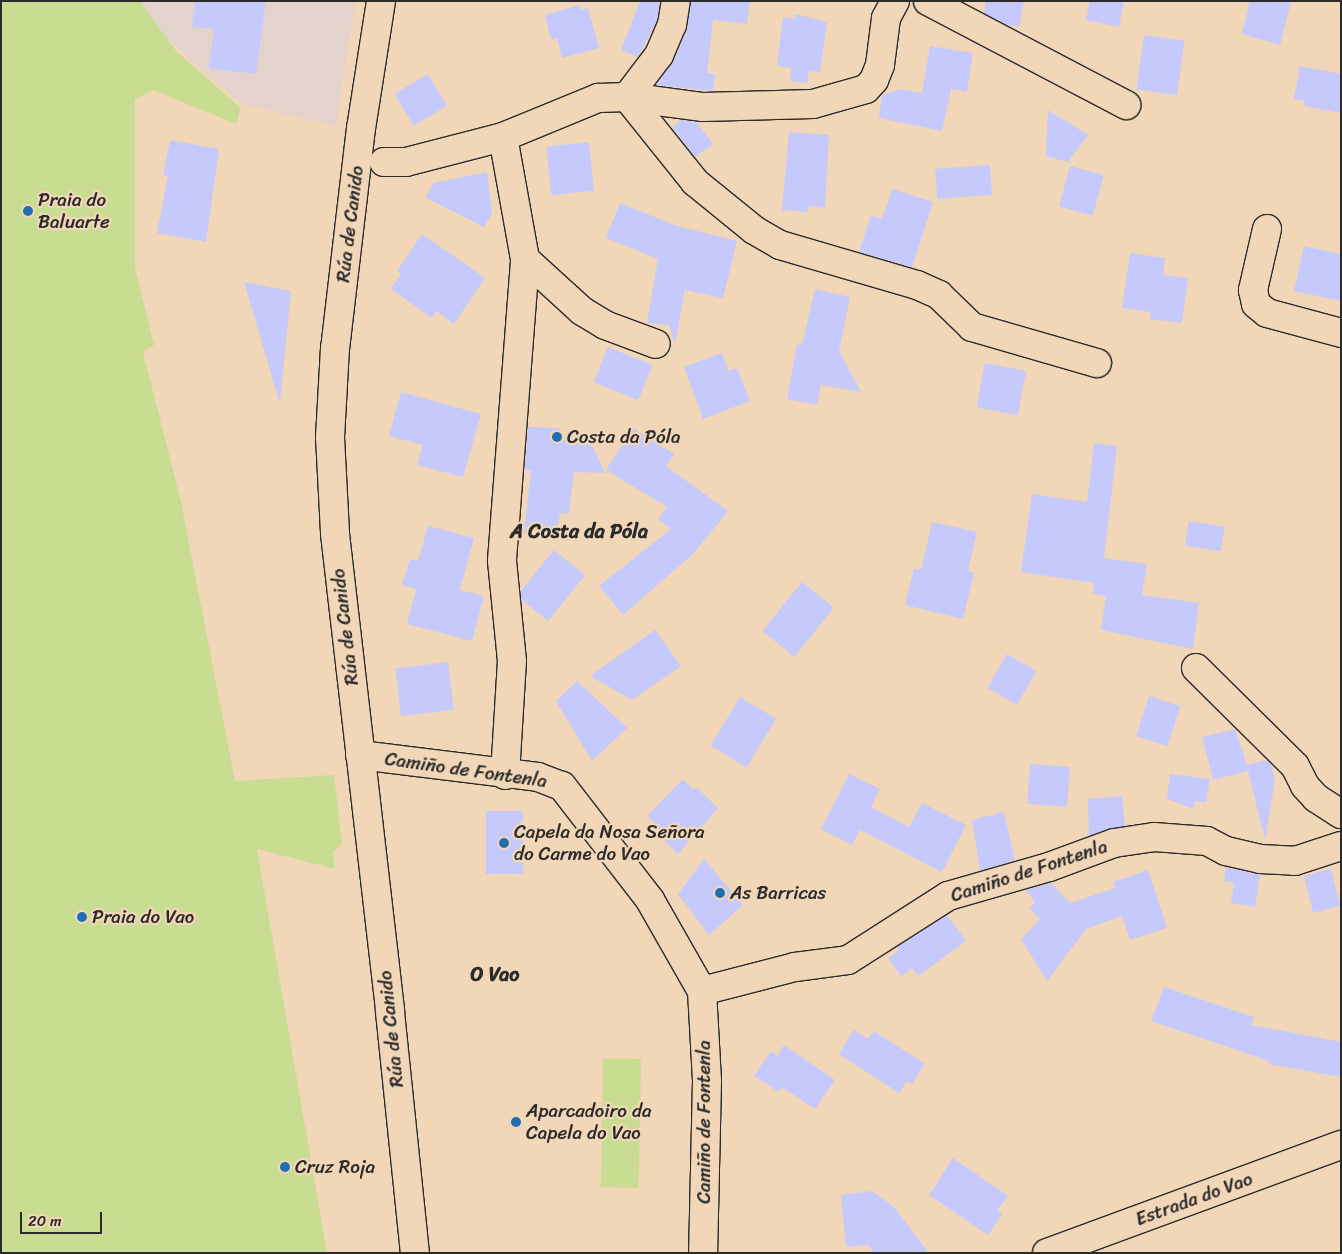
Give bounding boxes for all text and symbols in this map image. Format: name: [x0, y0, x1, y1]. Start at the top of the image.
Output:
street label: Rúa de Canido: [332, 164, 368, 284]
place label: Praia do Baluarte: [38, 189, 110, 233]
marker: Praia do Baluarte: [22, 205, 34, 217]
place label: Costa da Póla: [567, 426, 681, 448]
marker: Costa da Póla: [551, 431, 563, 443]
district label: A Costa da Póla: [510, 519, 648, 543]
street label: Rúa de Canido: [327, 567, 363, 687]
street label: Camiño de Fontenla: [383, 747, 549, 793]
place label: Capela da Nosa Señora do Carme do Vao: [514, 821, 705, 865]
street label: Camiño de Fontenla: [947, 835, 1111, 907]
marker: Capela da Nosa Señora do Carme do Vao: [498, 837, 510, 849]
place label: As Barricas: [730, 882, 826, 904]
marker: As Barricas: [714, 887, 726, 899]
place label: Praia do Vao: [92, 906, 194, 928]
marker: Praia do Vao: [76, 911, 88, 923]
district label: O Vao: [471, 962, 519, 986]
street label: Rúa de Canido: [374, 970, 408, 1088]
street label: Camiño de Fontenla: [693, 1040, 715, 1204]
place label: Aparcadoiro da Capela do Vao: [526, 1100, 651, 1144]
marker: Aparcadoiro da Capela do Vao: [510, 1116, 522, 1128]
place label: Cruz Roja: [295, 1156, 376, 1178]
marker: Cruz Roja: [279, 1161, 291, 1173]
street label: Estrada do Vao: [1132, 1167, 1256, 1231]
scale bar: [22, 1202, 105, 1234]
text: 20 m: [28, 1208, 62, 1234]

